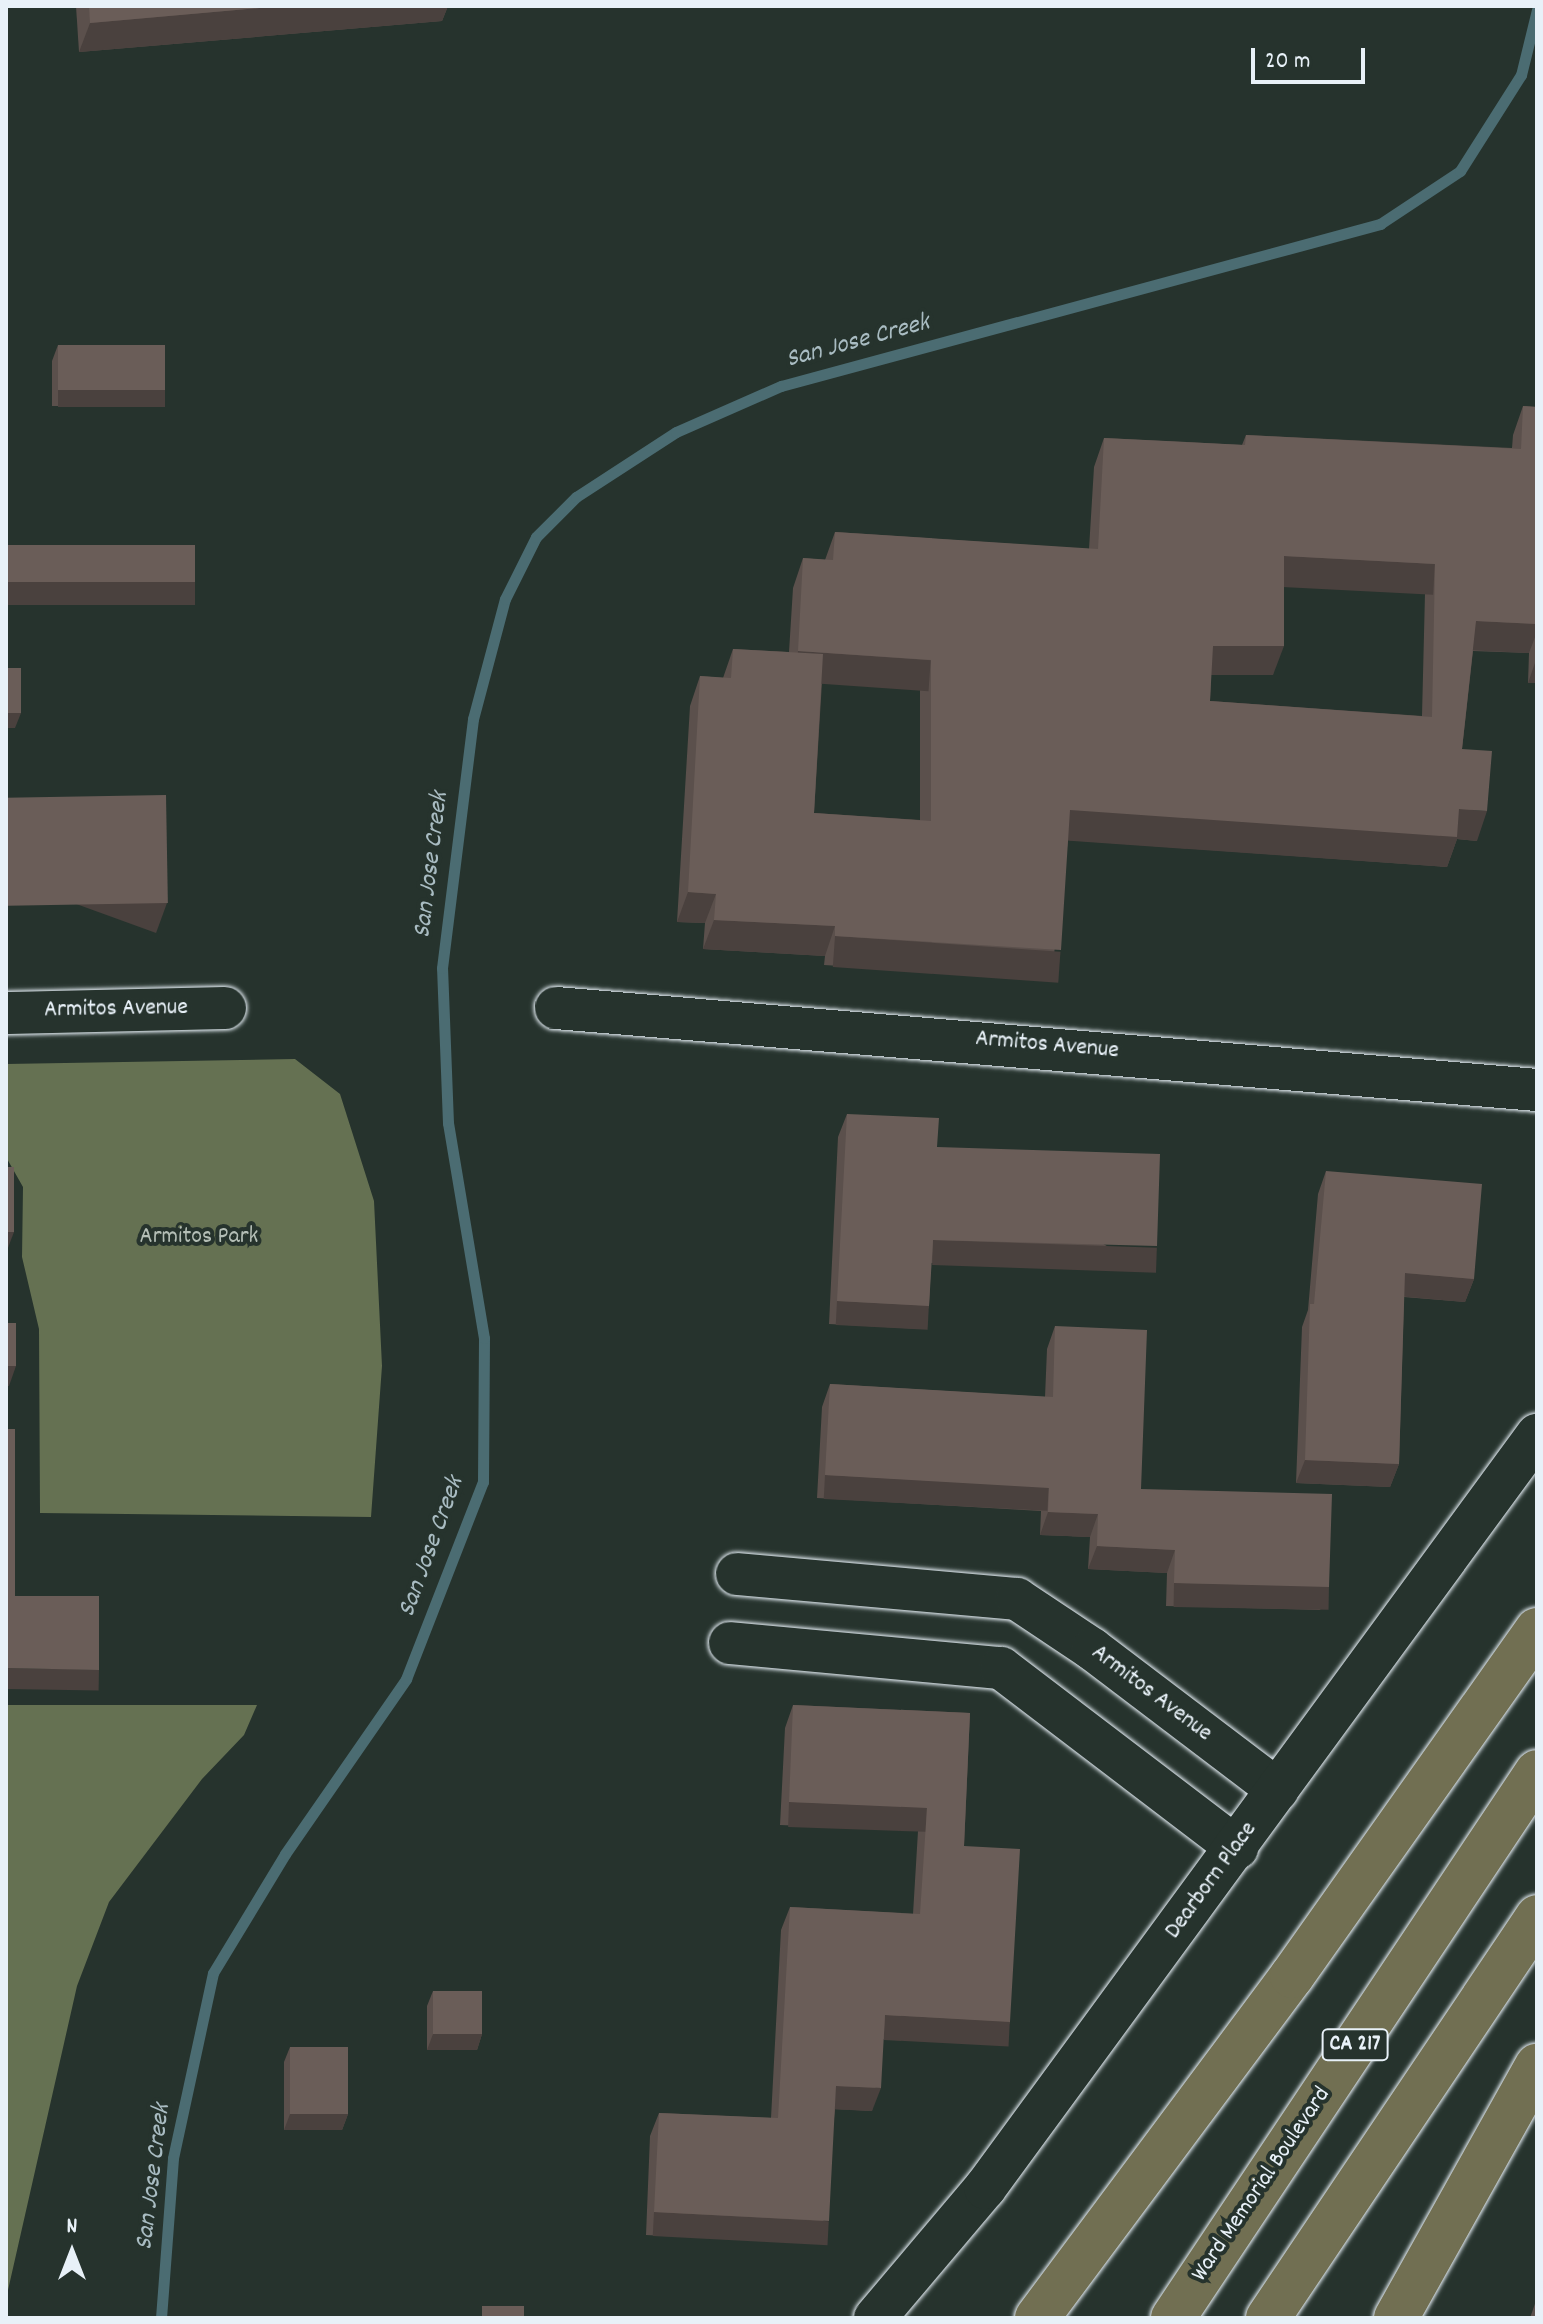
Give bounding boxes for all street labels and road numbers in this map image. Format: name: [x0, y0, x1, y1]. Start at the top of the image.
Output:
street label: Armitos Avenue: [44, 994, 188, 1026]
street label: Armitos Avenue: [974, 1025, 1120, 1067]
street label: Armitos Avenue: [1085, 1639, 1217, 1749]
street label: Dearborn Place: [1160, 1817, 1264, 1945]
road number: CA 217: [1321, 2027, 1389, 2063]
street label: Ward Memorial Boulevard: [1186, 2082, 1338, 2288]

